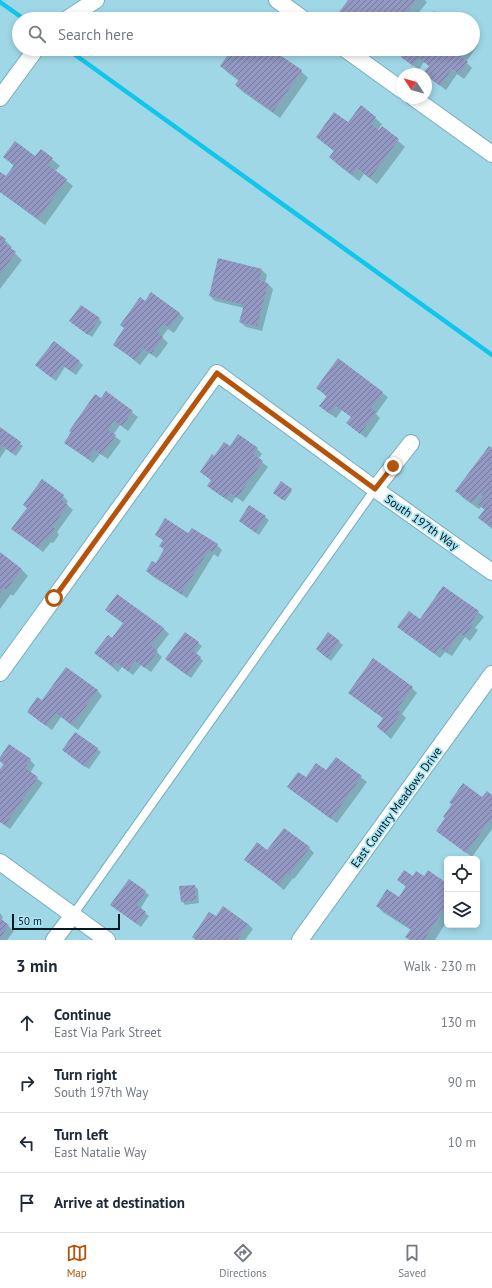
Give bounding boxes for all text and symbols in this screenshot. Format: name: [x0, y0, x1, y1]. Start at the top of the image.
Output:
search box: [12, 12, 480, 56]
icon: search: [26, 23, 48, 45]
text: Search here: [58, 25, 134, 44]
north arrow: [396, 68, 432, 104]
route end: [384, 457, 402, 475]
street label: South 197th Way: [382, 491, 462, 553]
route start: [45, 589, 63, 607]
street label: East Country Meadows Drive: [347, 744, 445, 870]
map controls: [444, 856, 480, 928]
button: locate: [444, 856, 480, 892]
button: layers: [444, 892, 480, 928]
scale bar: [12, 912, 120, 931]
text: 50 m: [18, 914, 42, 928]
text: 3 min: [16, 955, 57, 977]
text: Walk · 230 m: [404, 958, 476, 975]
text: Continue: [54, 1005, 111, 1024]
icon: ahead: [16, 1012, 38, 1034]
text: 130 m: [441, 1014, 476, 1031]
text: East Via Park Street: [54, 1024, 161, 1041]
text: Turn right: [54, 1065, 117, 1084]
icon: right: [16, 1072, 38, 1094]
text: 90 m: [448, 1074, 476, 1091]
text: South 197th Way: [54, 1084, 148, 1101]
text: Turn left: [54, 1125, 108, 1144]
icon: left: [16, 1132, 38, 1154]
text: 10 m: [448, 1134, 476, 1151]
text: East Natalie Way: [54, 1144, 147, 1161]
icon: arrive: [16, 1192, 38, 1214]
text: Arrive at destination: [54, 1193, 185, 1212]
tab: Map: [66, 1242, 88, 1280]
tab: Directions: [219, 1242, 267, 1280]
tab: Saved: [398, 1242, 426, 1280]

